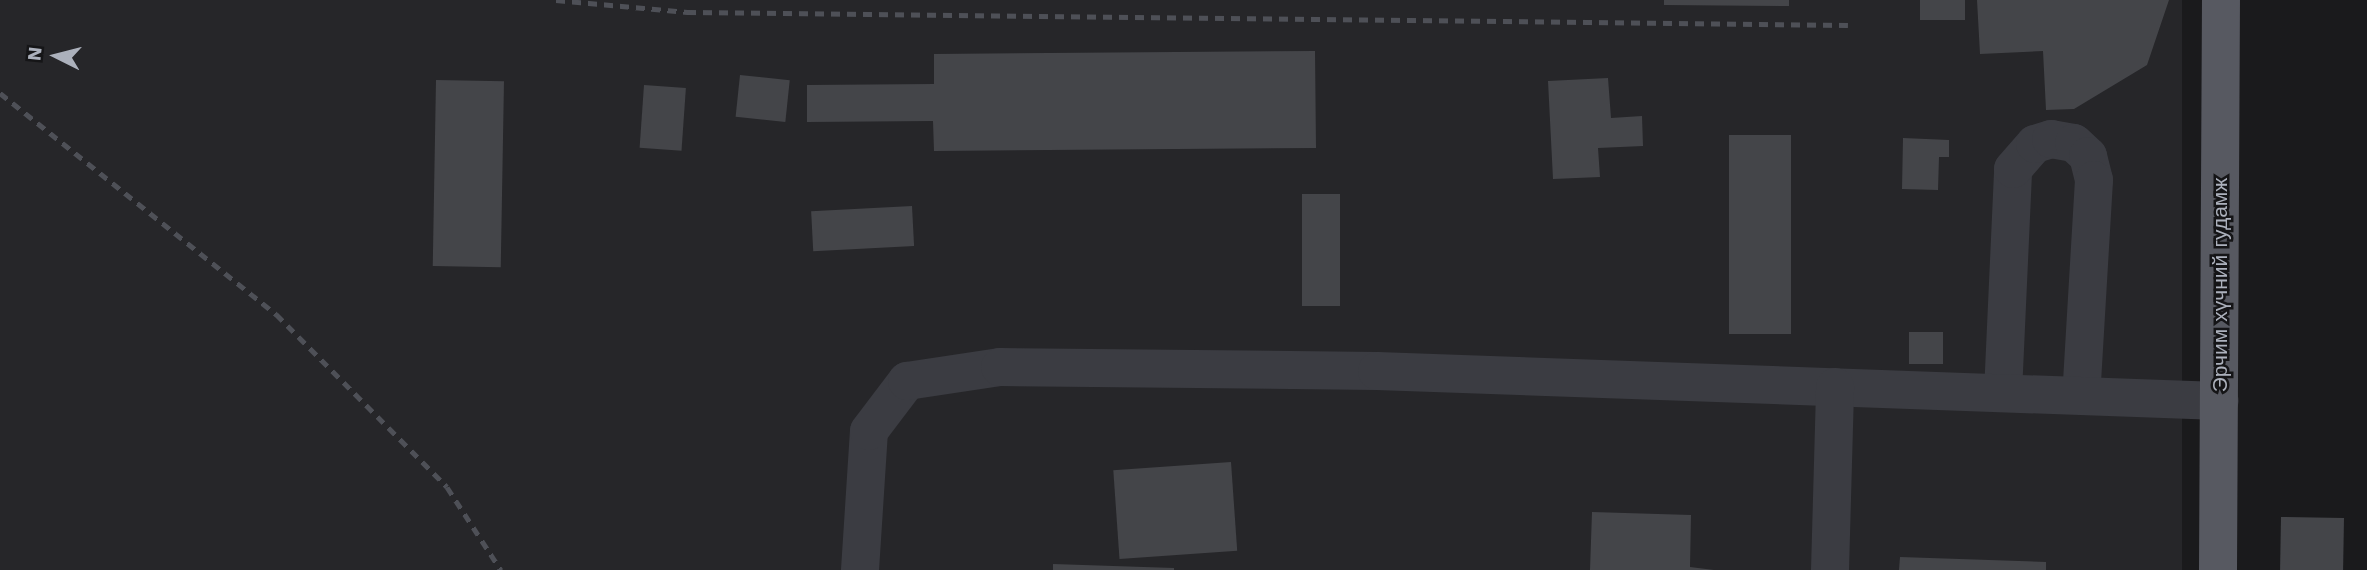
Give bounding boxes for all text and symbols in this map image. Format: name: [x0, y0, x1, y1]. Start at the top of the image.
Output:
north arrow: [21, 21, 91, 91]
text: N: [22, 46, 47, 62]
street label: Эрчим хүчний гудамж: [2207, 178, 2233, 392]

